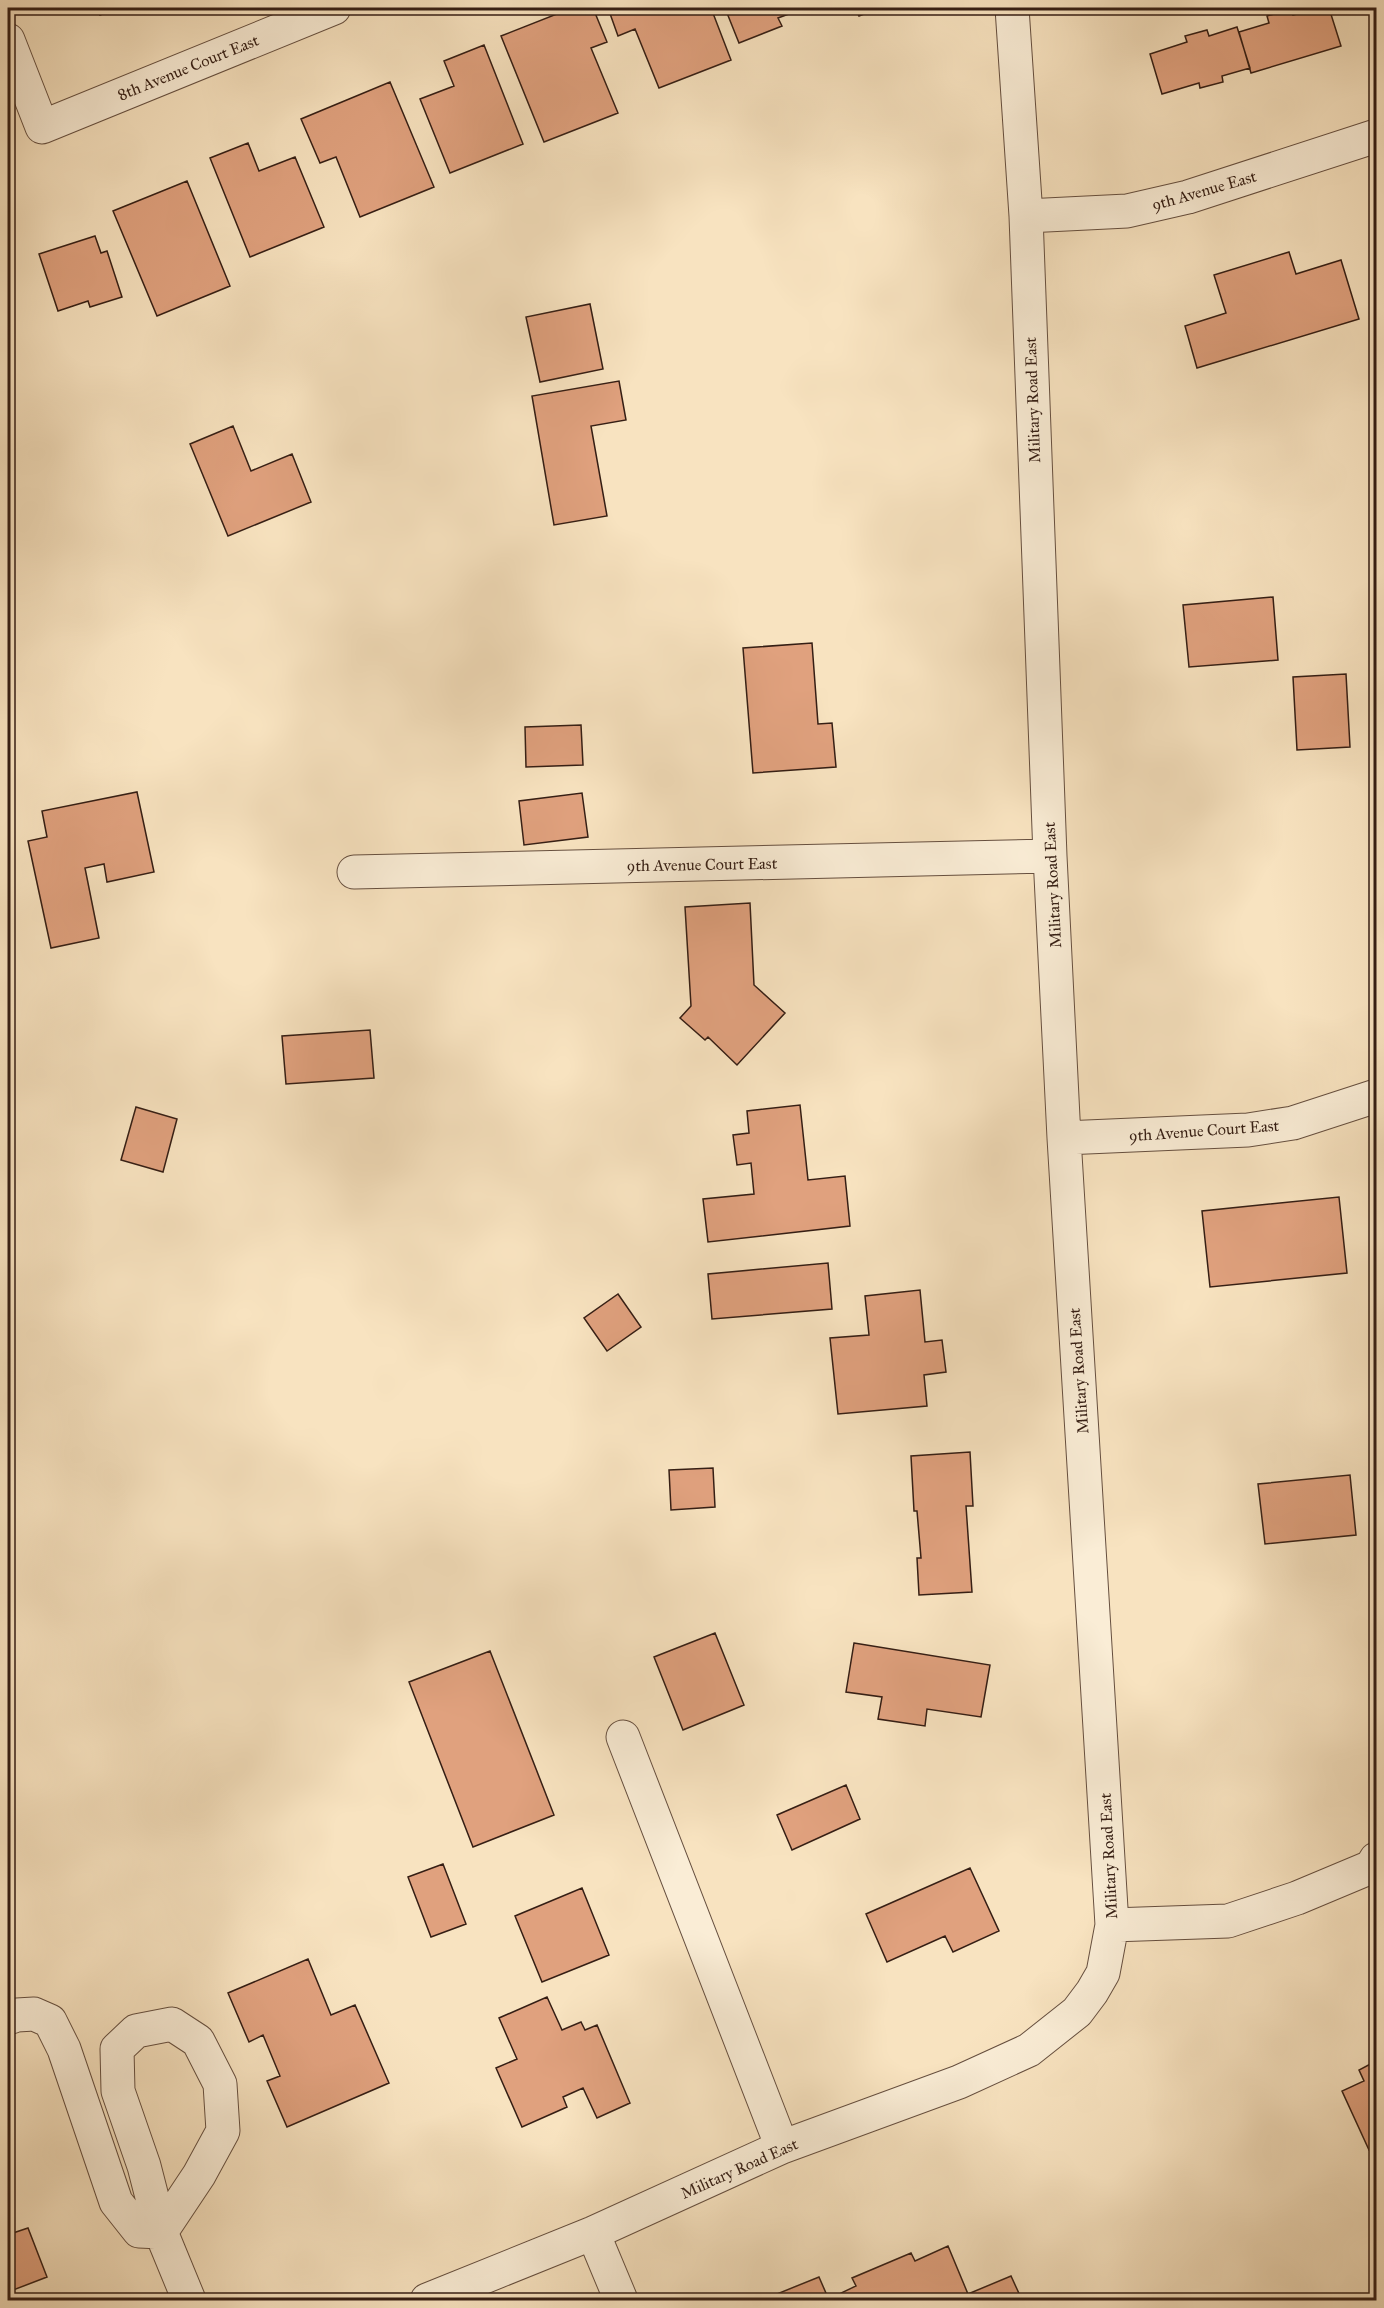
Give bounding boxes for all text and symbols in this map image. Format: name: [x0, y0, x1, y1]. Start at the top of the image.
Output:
street label: 8th Avenue Court East: [115, 30, 262, 104]
street label: 9th Avenue East: [1150, 166, 1259, 214]
street label: Military Road East: [1021, 336, 1044, 463]
street label: Military Road East: [1040, 821, 1065, 948]
street label: 9th Avenue Court East: [627, 854, 778, 875]
street label: 9th Avenue Court East: [1128, 1116, 1280, 1145]
street label: Military Road East: [1065, 1307, 1092, 1435]
street label: Military Road East: [1096, 1792, 1121, 1919]
street label: Military Road East: [678, 2134, 801, 2203]

